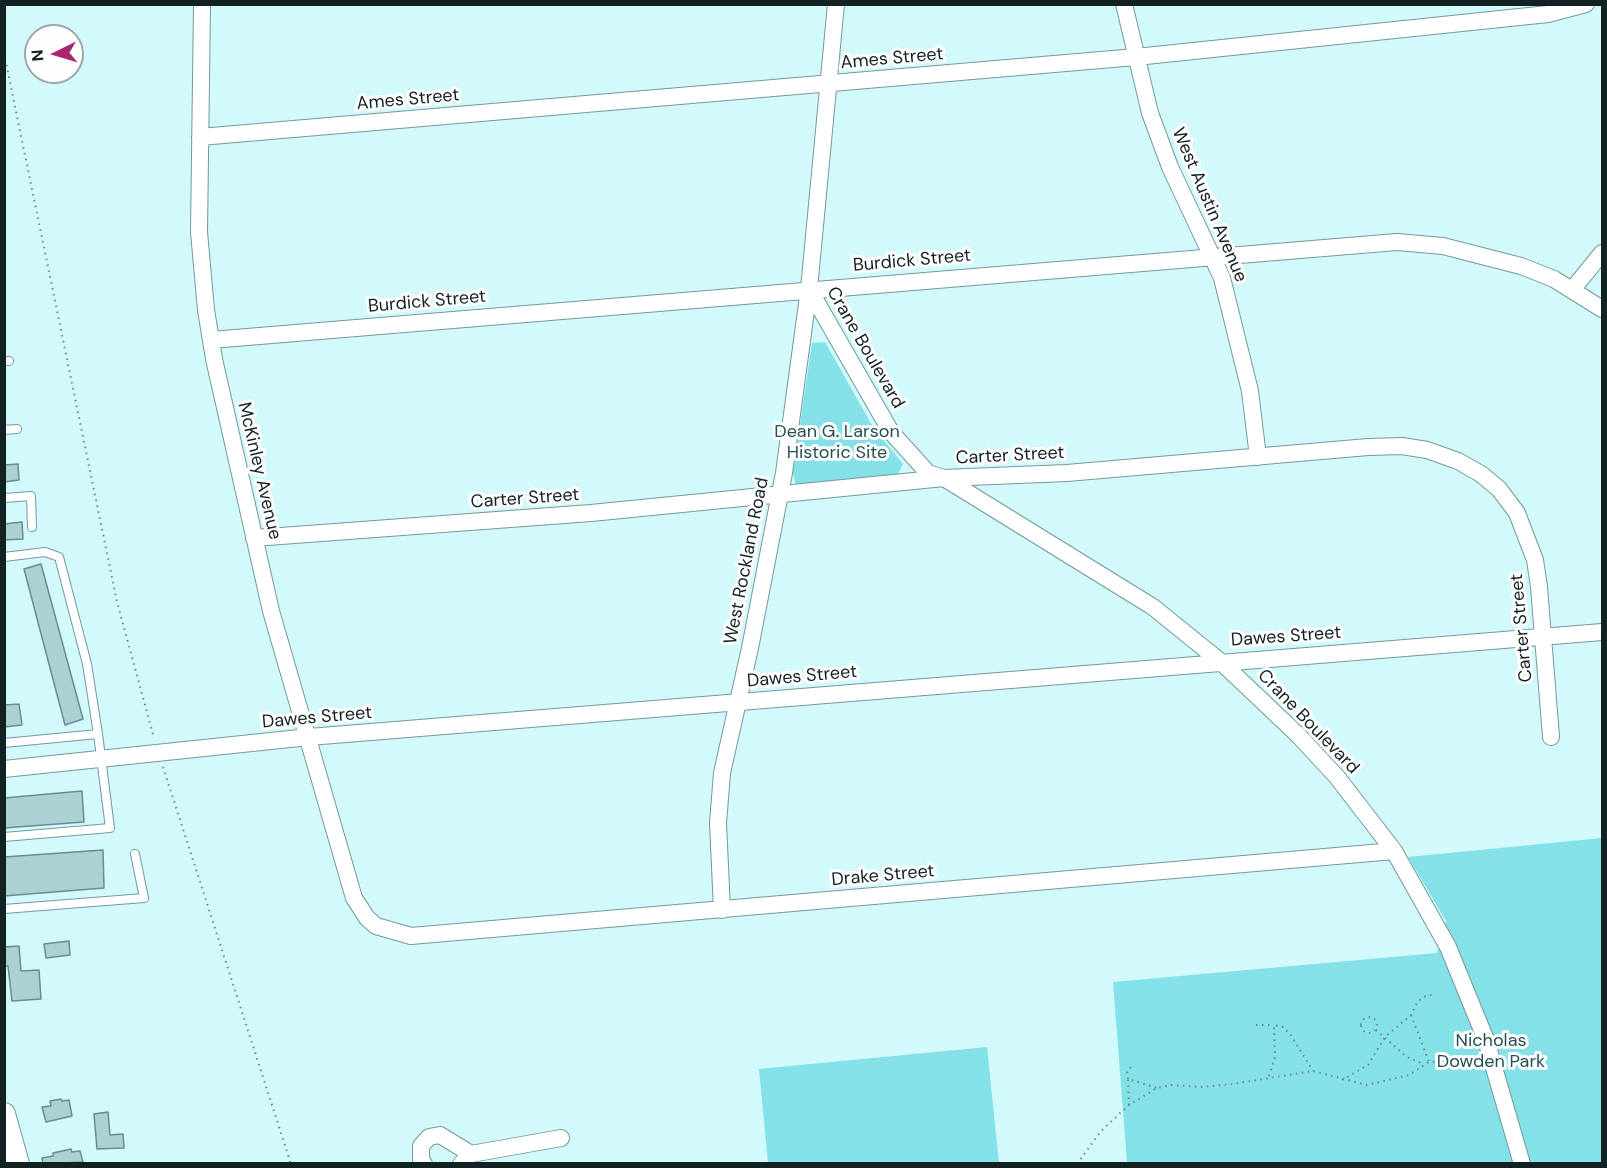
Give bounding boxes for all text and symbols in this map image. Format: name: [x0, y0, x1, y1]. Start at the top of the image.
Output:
north arrow: [24, 24, 84, 84]
street label: Ames Street: [840, 44, 944, 74]
text: N: [27, 49, 49, 62]
street label: Ames Street: [356, 85, 460, 115]
street label: West Austin Avenue: [1167, 125, 1251, 285]
street label: Burdick Street: [852, 245, 972, 277]
street label: Crane Boulevard: [821, 283, 909, 413]
street label: Burdick Street: [367, 286, 487, 318]
street label: McKinley Avenue: [233, 400, 285, 542]
park label: Dean G. Larson Historic Site: [774, 421, 900, 464]
street label: Carter Street: [955, 442, 1065, 470]
street label: West Rockland Road: [720, 476, 774, 646]
street label: Carter Street: [470, 484, 580, 514]
street label: Carter Street: [1506, 573, 1538, 683]
street label: Dawes Street: [1230, 622, 1342, 652]
street label: Dawes Street: [746, 661, 858, 693]
street label: Crane Boulevard: [1253, 665, 1363, 779]
street label: Dawes Street: [261, 702, 373, 734]
street label: Drake Street: [831, 861, 935, 891]
park label: Nicholas Dowden Park: [1437, 1030, 1545, 1072]

